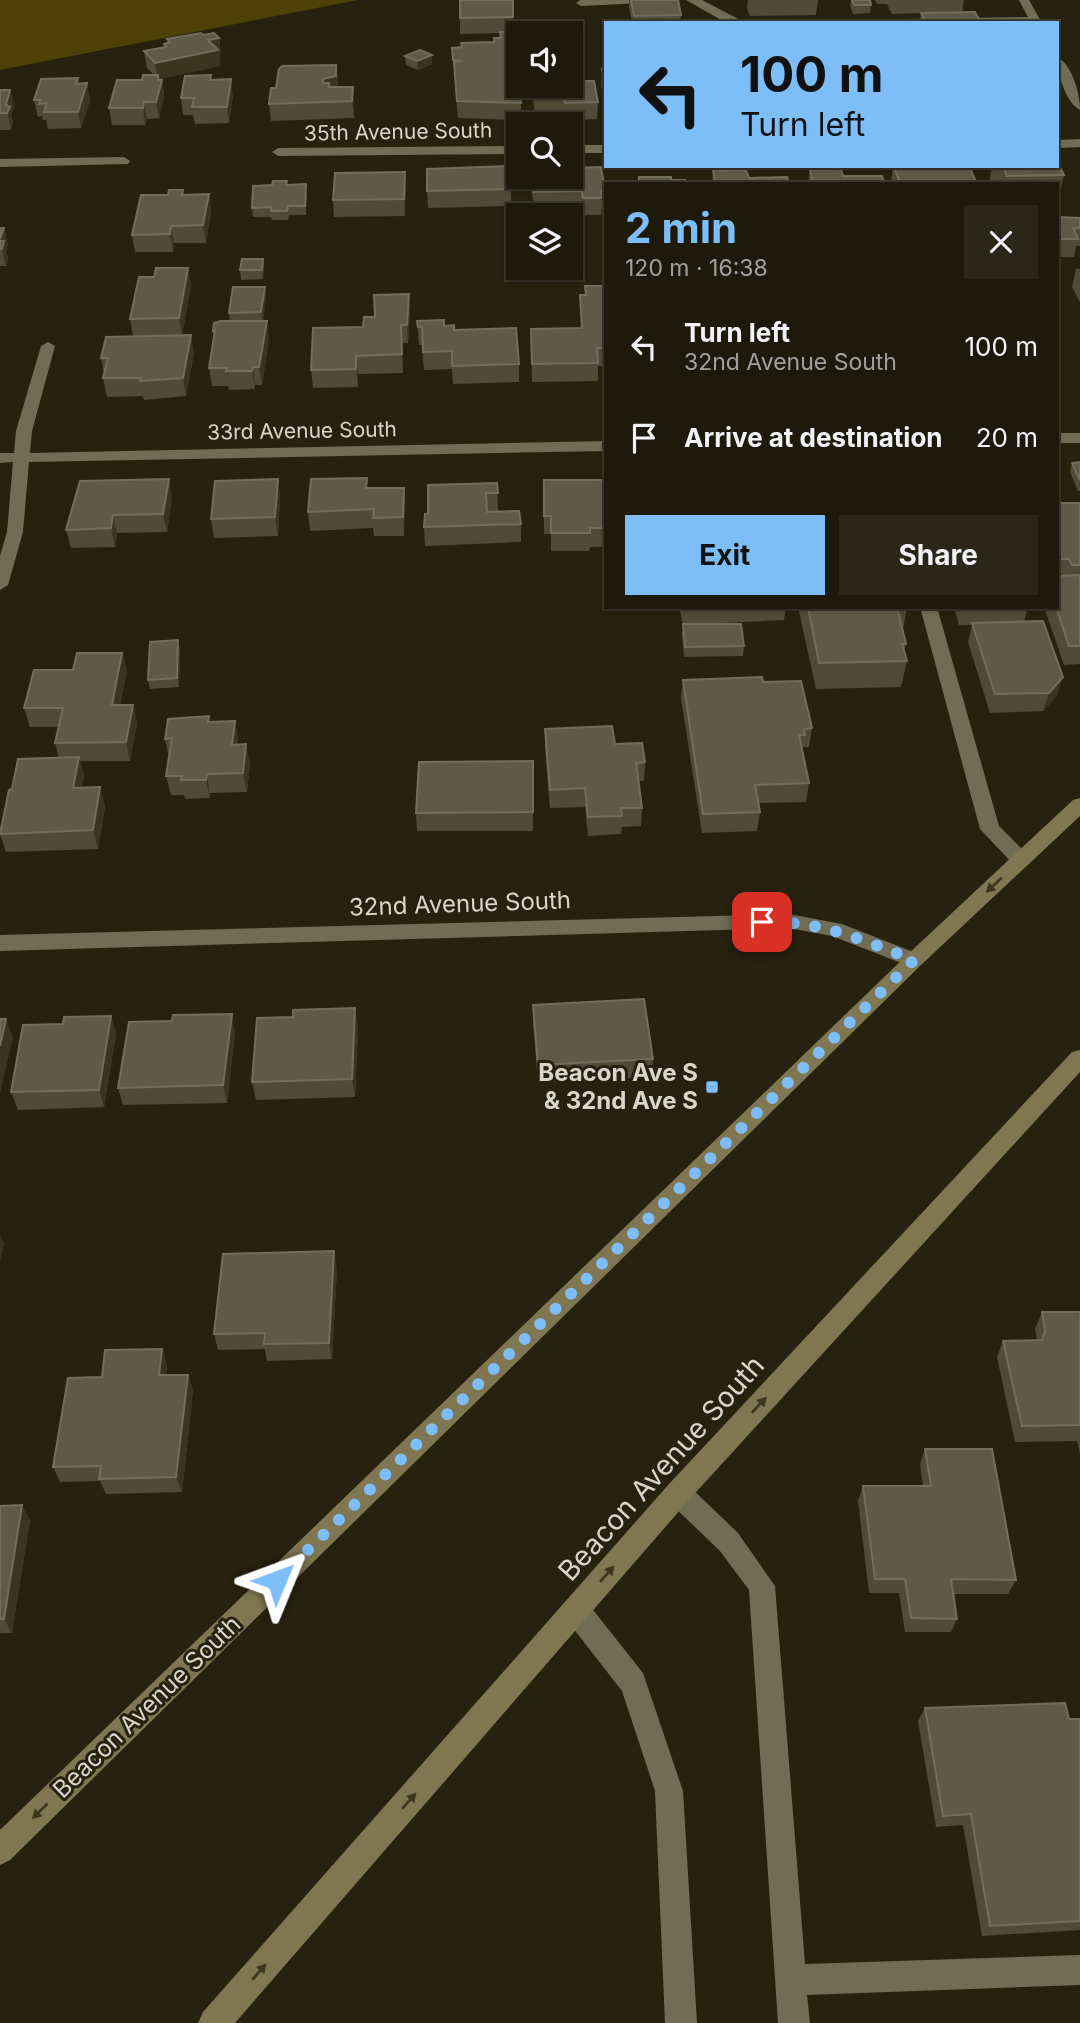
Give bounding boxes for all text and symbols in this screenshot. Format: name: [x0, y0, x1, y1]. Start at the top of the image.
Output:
map controls: [506, 21, 583, 280]
button: sound: [506, 21, 583, 98]
text: 100 m: [740, 45, 884, 104]
icon: left: [625, 49, 716, 140]
text: Turn left: [740, 105, 865, 144]
button: search: [506, 112, 583, 189]
street label: 35th Avenue South: [304, 117, 492, 146]
text: 2 min: [625, 202, 737, 253]
button: layers: [506, 203, 583, 280]
button: close: [964, 205, 1038, 279]
text: 120 m · 16:38: [625, 254, 768, 282]
text: Turn left: [684, 317, 790, 348]
icon: left: [625, 328, 663, 366]
text: 100 m: [965, 331, 1038, 362]
text: 32nd Avenue South: [684, 348, 897, 376]
street label: 33rd Avenue South: [207, 416, 397, 445]
icon: arrive: [625, 419, 663, 457]
text: Arrive at destination: [684, 422, 943, 453]
text: 20 m: [976, 422, 1038, 453]
button: Exit: [625, 515, 825, 595]
button: Share: [839, 515, 1038, 595]
one-way arrow: [985, 877, 1003, 893]
street label: 32nd Avenue South: [348, 885, 572, 922]
pin: [732, 892, 792, 952]
icon: arrive: [743, 903, 781, 941]
place label: Beacon Ave S & 32nd Ave S: [538, 1058, 698, 1115]
marker: Beacon Ave S & 32nd Ave S: [704, 1079, 720, 1095]
street label: Beacon Avenue South: [551, 1348, 771, 1588]
one-way arrow: [751, 1397, 767, 1414]
position arrow: [240, 1543, 314, 1617]
one-way arrow: [599, 1565, 615, 1583]
street label: Beacon Avenue South: [47, 1610, 246, 1804]
one-way arrow: [401, 1792, 416, 1809]
one-way arrow: [32, 1803, 49, 1819]
one-way arrow: [251, 1963, 266, 1980]

